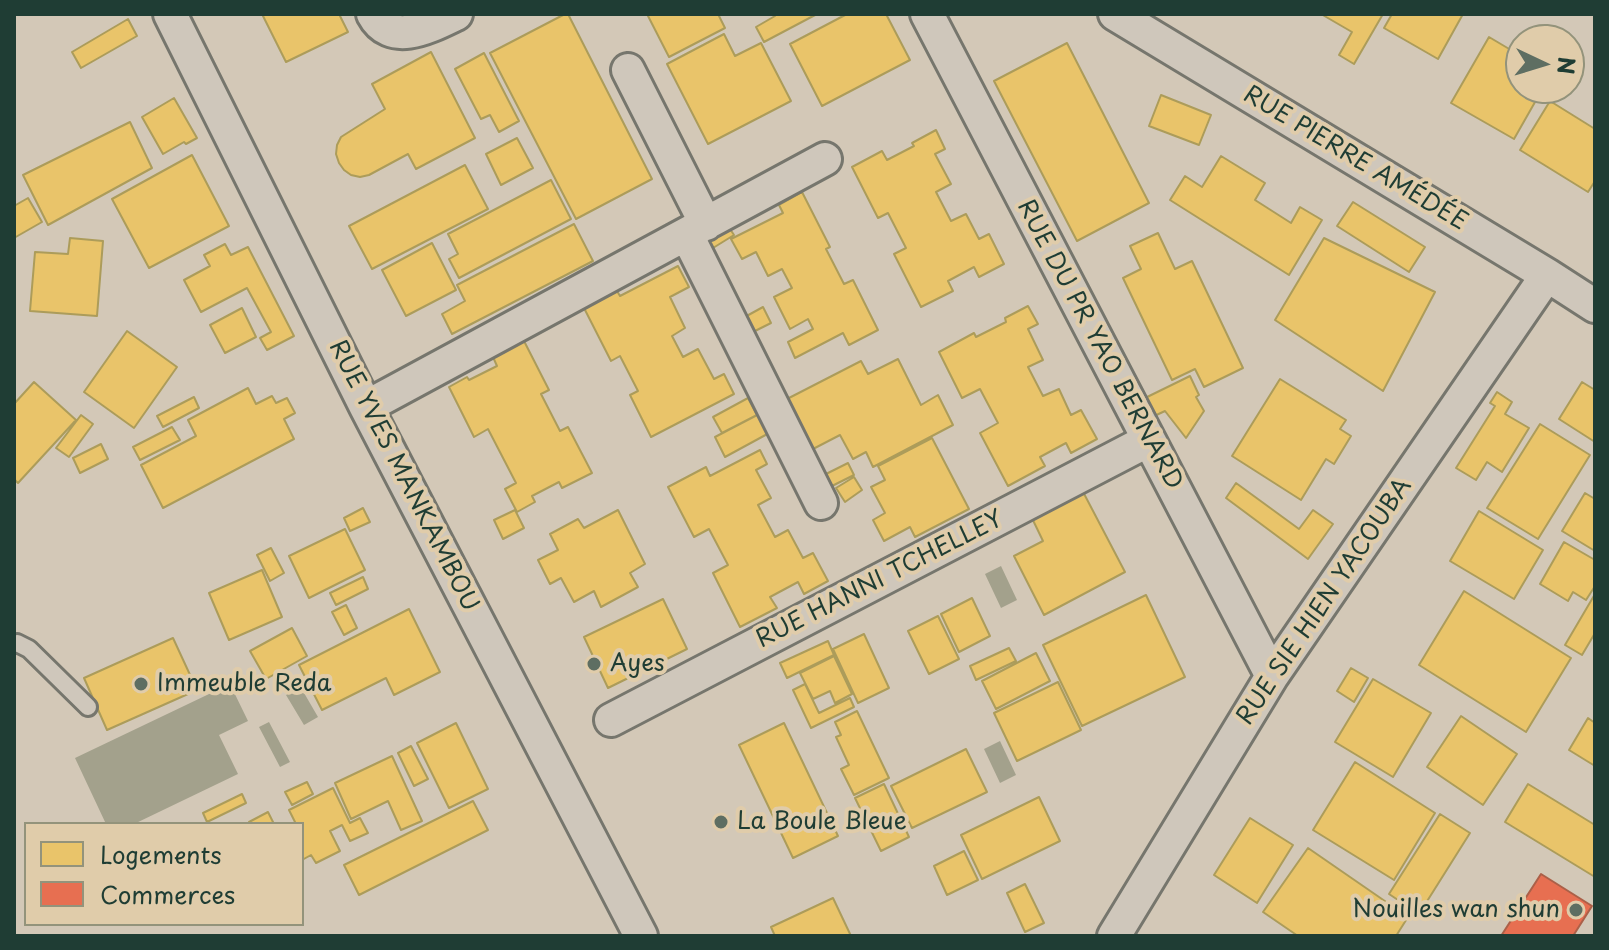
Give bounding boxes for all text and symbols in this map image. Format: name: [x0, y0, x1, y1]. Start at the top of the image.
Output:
north arrow: [1505, 24, 1585, 104]
text: N: [1550, 56, 1585, 75]
street label: RUE PIERRE AMÉDÉE: [1238, 81, 1472, 237]
street label: RUE DU PR YAO BERNARD: [1010, 195, 1188, 495]
street label: RUE YVES MANKAMBOU: [322, 336, 484, 616]
street label: RUE SIE HIEN YACOUBA: [1232, 473, 1418, 731]
street label: RUE HANNI TCHELLEY: [752, 505, 1008, 655]
place label: Ayes: [610, 650, 665, 678]
marker: Ayes: [585, 655, 603, 673]
place label: Immeuble Reda: [157, 670, 331, 698]
marker: Immeuble Reda: [132, 675, 150, 693]
place label: La Boule Bleue: [737, 808, 907, 836]
marker: La Boule Bleue: [712, 813, 730, 831]
legend: [24, 822, 304, 926]
text: Logements: [100, 836, 222, 872]
text: Commerces: [100, 876, 235, 912]
place label: Nouilles wan shun: [1352, 896, 1560, 924]
marker: Nouilles wan shun: [1567, 901, 1585, 919]

